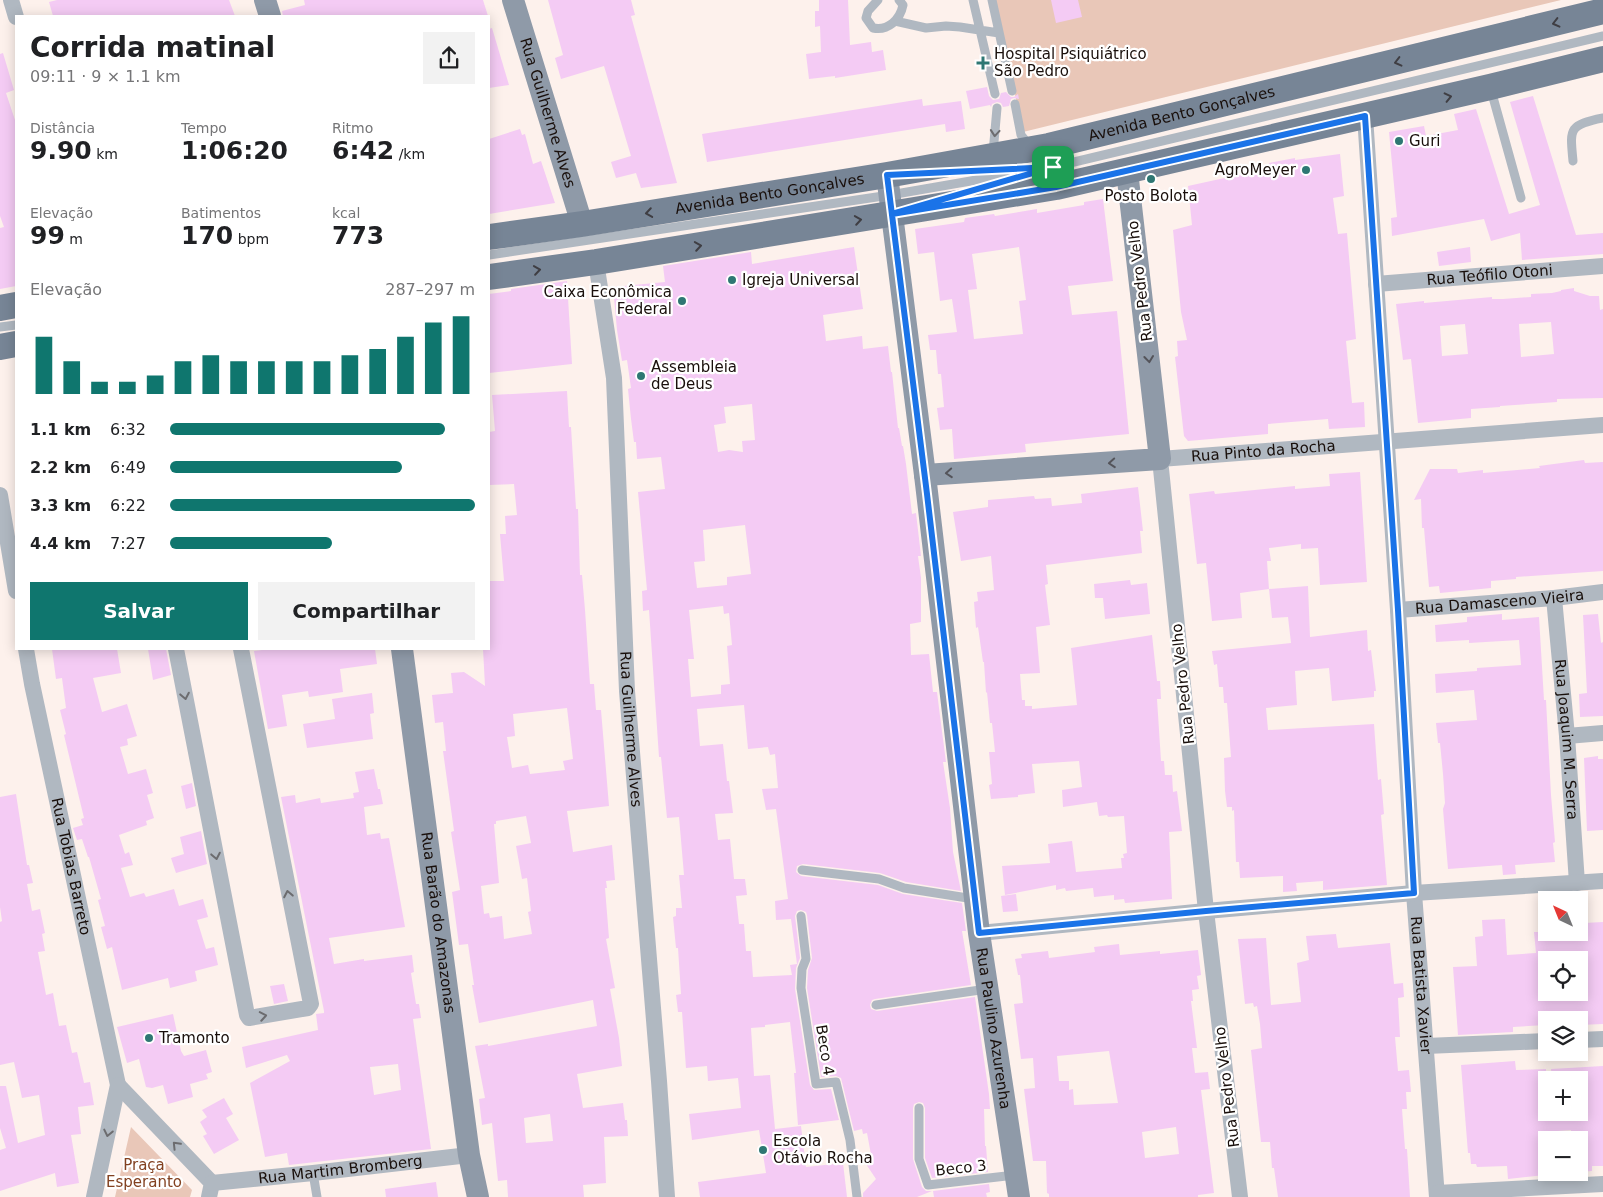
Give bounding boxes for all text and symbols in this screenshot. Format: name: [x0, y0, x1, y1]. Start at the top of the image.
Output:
one-way arrow: [1551, 17, 1560, 28]
text: Corrida matinal: [30, 31, 275, 64]
button: share: [423, 32, 475, 84]
street label: Rua Guilherme Alves: [516, 35, 579, 190]
place label: Hospital Psiquiátrico São Pedro: [994, 45, 1147, 80]
marker: Hospital Psiquiátrico São Pedro: [976, 56, 990, 70]
one-way arrow: [1393, 56, 1402, 67]
text: 09:11 · 9 × 1.1 km: [30, 67, 181, 86]
street label: Avenida Bento Gonçalves: [1087, 82, 1277, 145]
one-way arrow: [1443, 92, 1452, 103]
text: Distância: [30, 120, 95, 136]
text: Tempo: [181, 120, 227, 136]
text: Ritmo: [332, 120, 373, 136]
one-way arrow: [989, 129, 1000, 137]
place label: Guri: [1409, 132, 1440, 150]
marker: Guri: [1393, 135, 1405, 147]
text: 9.90: [30, 136, 92, 165]
text: 1:06:20: [181, 136, 288, 165]
text: 6:42: [332, 136, 394, 165]
text: km: [92, 146, 118, 162]
text: /km: [394, 146, 425, 162]
pin: [1032, 146, 1074, 188]
icon: arrive: [1039, 153, 1067, 181]
place label: AgroMeyer: [1215, 161, 1297, 179]
marker: AgroMeyer: [1300, 164, 1312, 176]
street label: Avenida Bento Gonçalves: [674, 170, 866, 218]
marker: Posto Bolota: [1145, 173, 1157, 185]
place label: Posto Bolota: [1104, 187, 1198, 205]
text: Elevação: [30, 205, 93, 221]
text: Batimentos: [181, 205, 261, 221]
text: kcal: [332, 205, 360, 221]
one-way arrow: [645, 208, 653, 218]
one-way arrow: [854, 215, 862, 225]
street label: Rua Pedro Velho: [1124, 220, 1156, 342]
text: 99: [30, 221, 65, 250]
text: 170: [181, 221, 233, 250]
text: 773: [332, 221, 384, 250]
text: m: [65, 231, 83, 247]
text: bpm: [233, 231, 269, 247]
one-way arrow: [693, 241, 702, 251]
street label: Rua Teófilo Otoni: [1426, 261, 1553, 289]
one-way arrow: [533, 266, 541, 276]
place label: Igreja Universal: [742, 271, 859, 289]
marker: Igreja Universal: [726, 274, 738, 286]
text: Elevação: [30, 280, 102, 299]
text: 287–297 m: [385, 280, 475, 299]
place label: Caixa Econômica Federal: [544, 283, 672, 318]
marker: Caixa Econômica Federal: [676, 295, 688, 307]
one-way arrow: [1143, 355, 1154, 363]
place label: Assembleia de Deus: [651, 358, 737, 393]
marker: Assembleia de Deus: [635, 370, 647, 382]
text: 1.1 km: [30, 420, 91, 439]
text: 6:32: [110, 420, 146, 439]
street label: Rua Pinto da Rocha: [1190, 437, 1336, 466]
one-way arrow: [1107, 457, 1115, 468]
text: 2.2 km: [30, 458, 91, 477]
text: 6:49: [110, 458, 146, 477]
one-way arrow: [945, 468, 953, 479]
text: 3.3 km: [30, 496, 91, 515]
text: 6:22: [110, 496, 146, 515]
text: 4.4 km: [30, 534, 91, 553]
text: 7:27: [110, 534, 146, 553]
button: Salvar: [30, 582, 248, 640]
button: Compartilhar: [258, 582, 475, 640]
street label: Rua Damasceno Vieira: [1414, 585, 1585, 618]
street label: Rua Pedro Velho: [1168, 623, 1198, 745]
street label: Rua Guilherme Alves: [616, 651, 646, 808]
street label: Rua Joaquim M. Serra: [1551, 658, 1582, 820]
one-way arrow: [180, 692, 190, 701]
street label: Rua Tobias Barreto: [48, 796, 95, 937]
street label: Rua Barão do Amazonas: [417, 831, 459, 1015]
one-way arrow: [210, 852, 220, 861]
one-way arrow: [284, 889, 294, 898]
north arrow: [1538, 891, 1588, 941]
map controls: [1538, 891, 1588, 1181]
street label: Rua Batista Xavier: [1407, 915, 1435, 1056]
street label: Rua Paulino Azurenha: [972, 946, 1015, 1110]
button: locate: [1538, 951, 1588, 1001]
one-way arrow: [259, 1011, 268, 1021]
button: layers: [1538, 1011, 1588, 1061]
street label: Beco 4: [812, 1023, 838, 1077]
street label: Rua Pedro Velho: [1211, 1026, 1243, 1148]
place label: Tramonto: [158, 1029, 230, 1047]
marker: Tramonto: [143, 1032, 155, 1044]
button: +: [1538, 1071, 1588, 1121]
one-way arrow: [103, 1128, 114, 1137]
button: −: [1538, 1131, 1588, 1181]
place label: Escola Otávio Rocha: [773, 1132, 873, 1167]
one-way arrow: [173, 1142, 182, 1151]
marker: Escola Otávio Rocha: [757, 1144, 769, 1156]
street label: Rua Martim Bromberg: [257, 1151, 423, 1187]
park label: Praça Esperanto: [106, 1156, 182, 1191]
street label: Beco 3: [935, 1156, 987, 1180]

